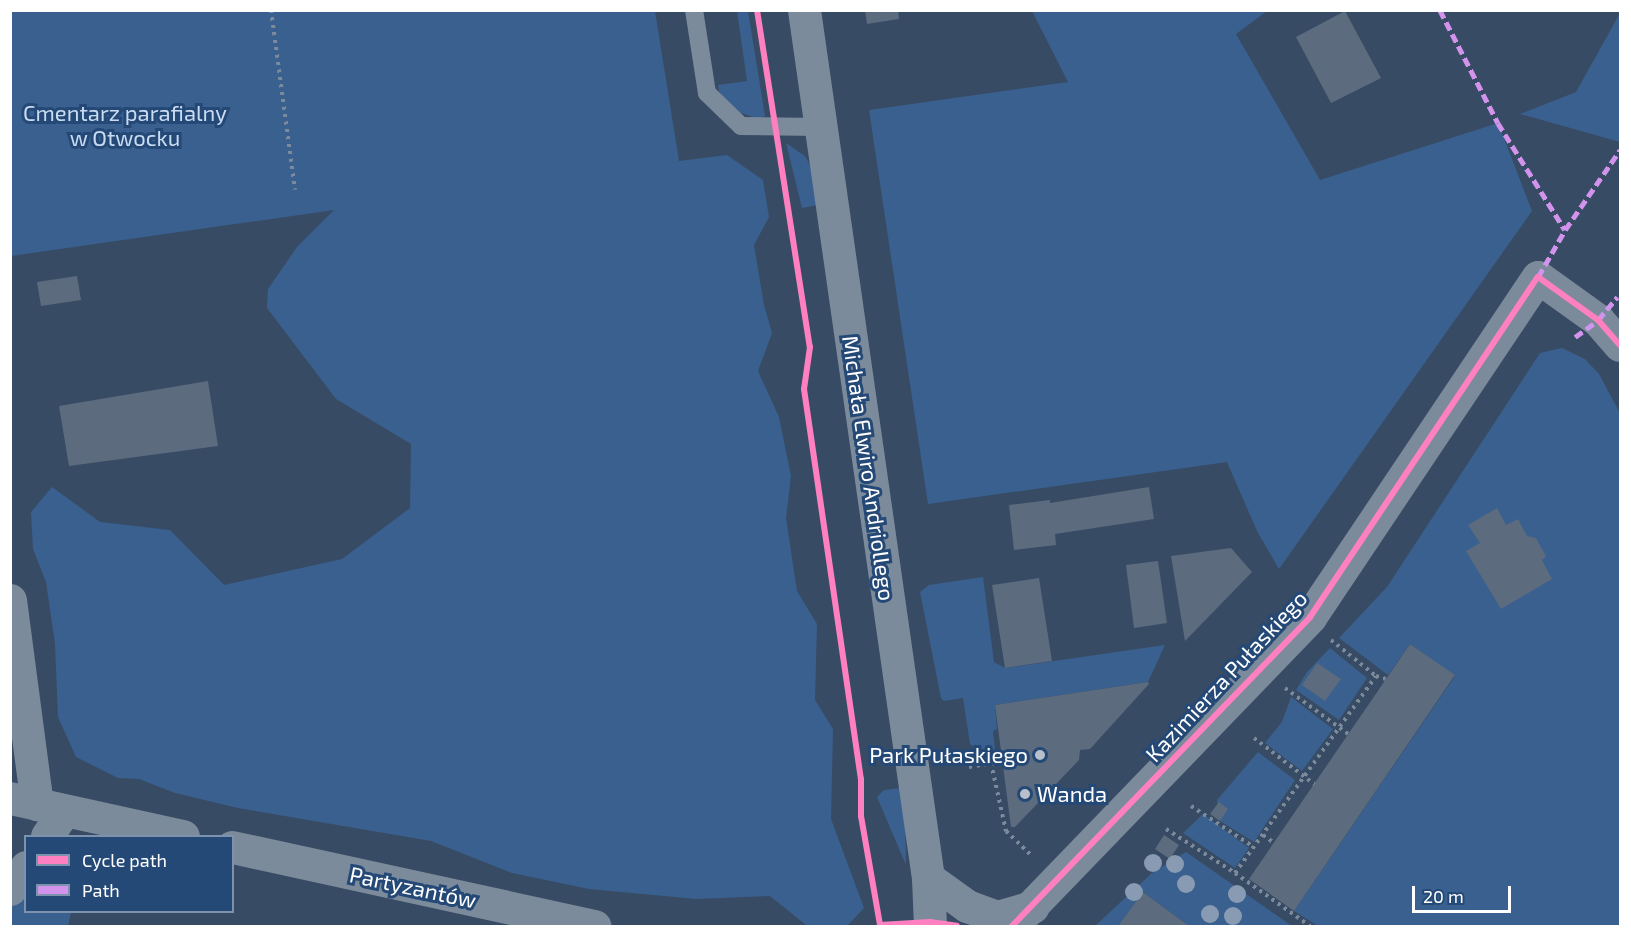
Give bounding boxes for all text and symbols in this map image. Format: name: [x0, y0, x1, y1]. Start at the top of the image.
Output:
park label: Cmentarz parafialny w Otwocku: [23, 99, 227, 150]
street label: Michała Elwiro Andriollego: [837, 333, 901, 603]
street label: Kazimierza Pułaskiego: [1140, 585, 1312, 767]
place label: Park Pułaskiego: [869, 742, 1028, 768]
marker: Park Pułaskiego: [1033, 748, 1047, 762]
place label: Wanda: [1037, 781, 1107, 807]
marker: Wanda: [1018, 787, 1032, 801]
legend: [24, 835, 234, 913]
text: Cycle path: [82, 849, 167, 871]
street label: Partyzantów: [347, 861, 479, 913]
scale bar: [1415, 874, 1514, 912]
text: Path: [82, 879, 120, 901]
text: 20 m: [1423, 885, 1464, 907]

